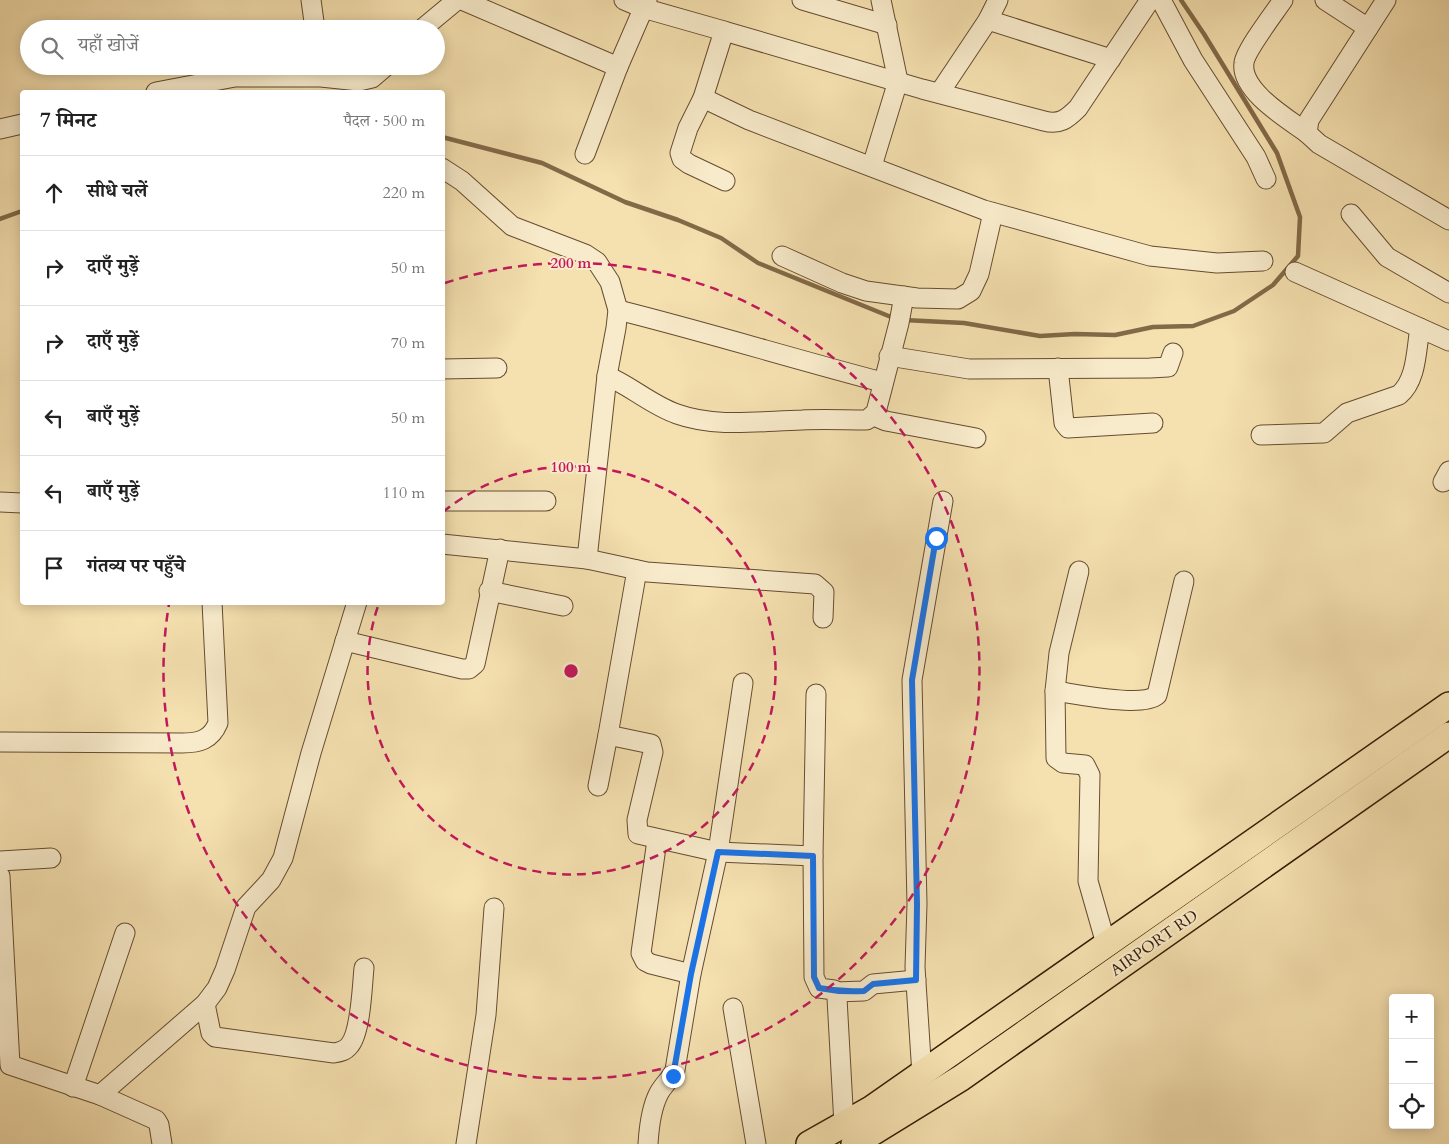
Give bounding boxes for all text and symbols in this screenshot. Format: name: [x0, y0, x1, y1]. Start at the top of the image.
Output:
search box: [20, 20, 445, 75]
text: यहाँ खोजें: [78, 32, 139, 58]
icon: search: [38, 34, 66, 62]
text: 7 मिनट: [40, 106, 96, 135]
text: पैदल · 500 m: [344, 110, 425, 132]
text: सीधे चलें: [87, 178, 147, 204]
icon: ahead: [40, 179, 68, 207]
text: 220 m: [383, 182, 425, 204]
text: दाएँ मुड़ें: [87, 253, 139, 279]
text: 200 m: [551, 253, 592, 273]
icon: right: [40, 254, 68, 282]
text: 50 m: [391, 257, 425, 279]
text: दाएँ मुड़ें: [87, 328, 139, 354]
icon: right: [40, 329, 68, 357]
text: 70 m: [391, 332, 425, 354]
text: बाएँ मुड़ें: [87, 403, 139, 429]
icon: left: [40, 404, 68, 432]
text: 50 m: [391, 407, 425, 429]
text: 100 m: [551, 457, 592, 477]
text: बाएँ मुड़ें: [87, 478, 139, 504]
icon: left: [40, 479, 68, 507]
text: 110 m: [383, 482, 425, 504]
route start: [925, 527, 948, 550]
text: गंतव्य पर पहुँचे: [87, 553, 185, 579]
icon: arrive: [40, 554, 68, 582]
centre of rings: [562, 662, 580, 680]
street label: AIRPORT RD: [1106, 905, 1202, 981]
map controls: [1389, 994, 1434, 1129]
button: +: [1389, 994, 1434, 1039]
button: −: [1389, 1039, 1434, 1084]
route end: [662, 1065, 685, 1088]
button: locate: [1389, 1084, 1434, 1129]

